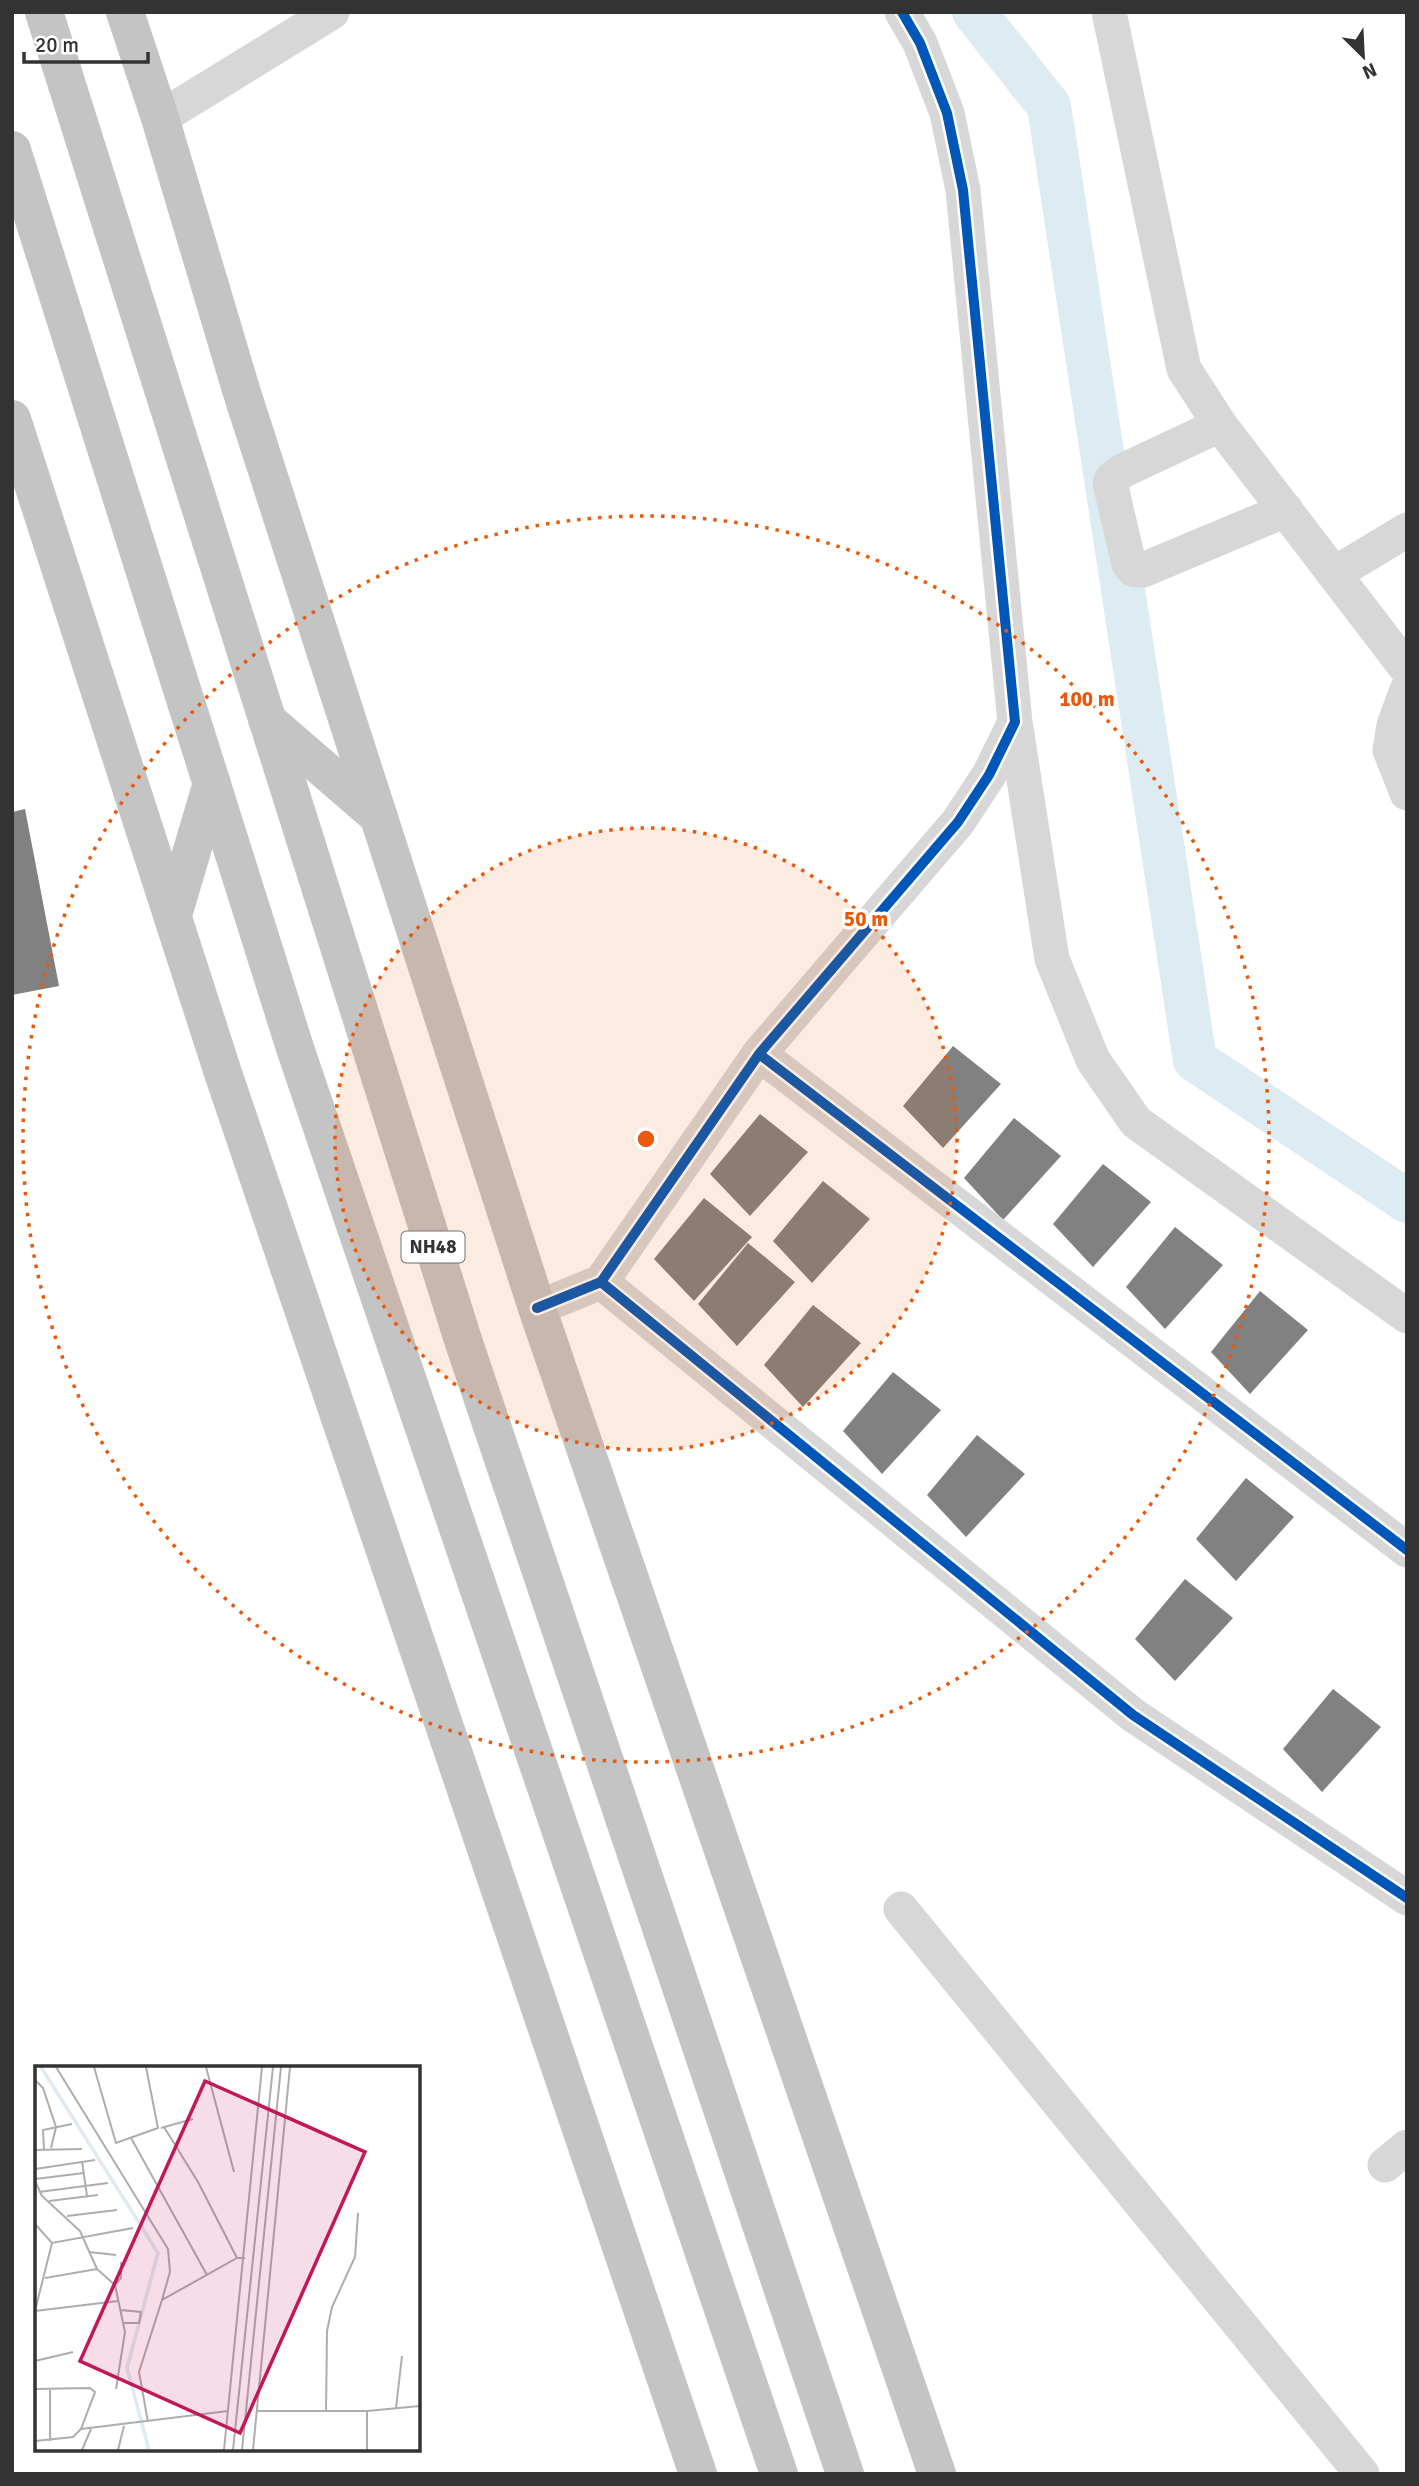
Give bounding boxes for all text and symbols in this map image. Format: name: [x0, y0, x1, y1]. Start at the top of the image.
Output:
scale bar: [24, 21, 149, 65]
north arrow: [1328, 21, 1398, 91]
text: 20 m: [35, 32, 79, 58]
text: N: [1359, 57, 1380, 84]
text: 100 m: [1059, 686, 1115, 712]
text: 50 m: [844, 906, 888, 932]
centre of rings: [634, 1127, 658, 1151]
road number: NH48: [402, 1232, 464, 1262]
inset map: [35, 2066, 420, 2451]

